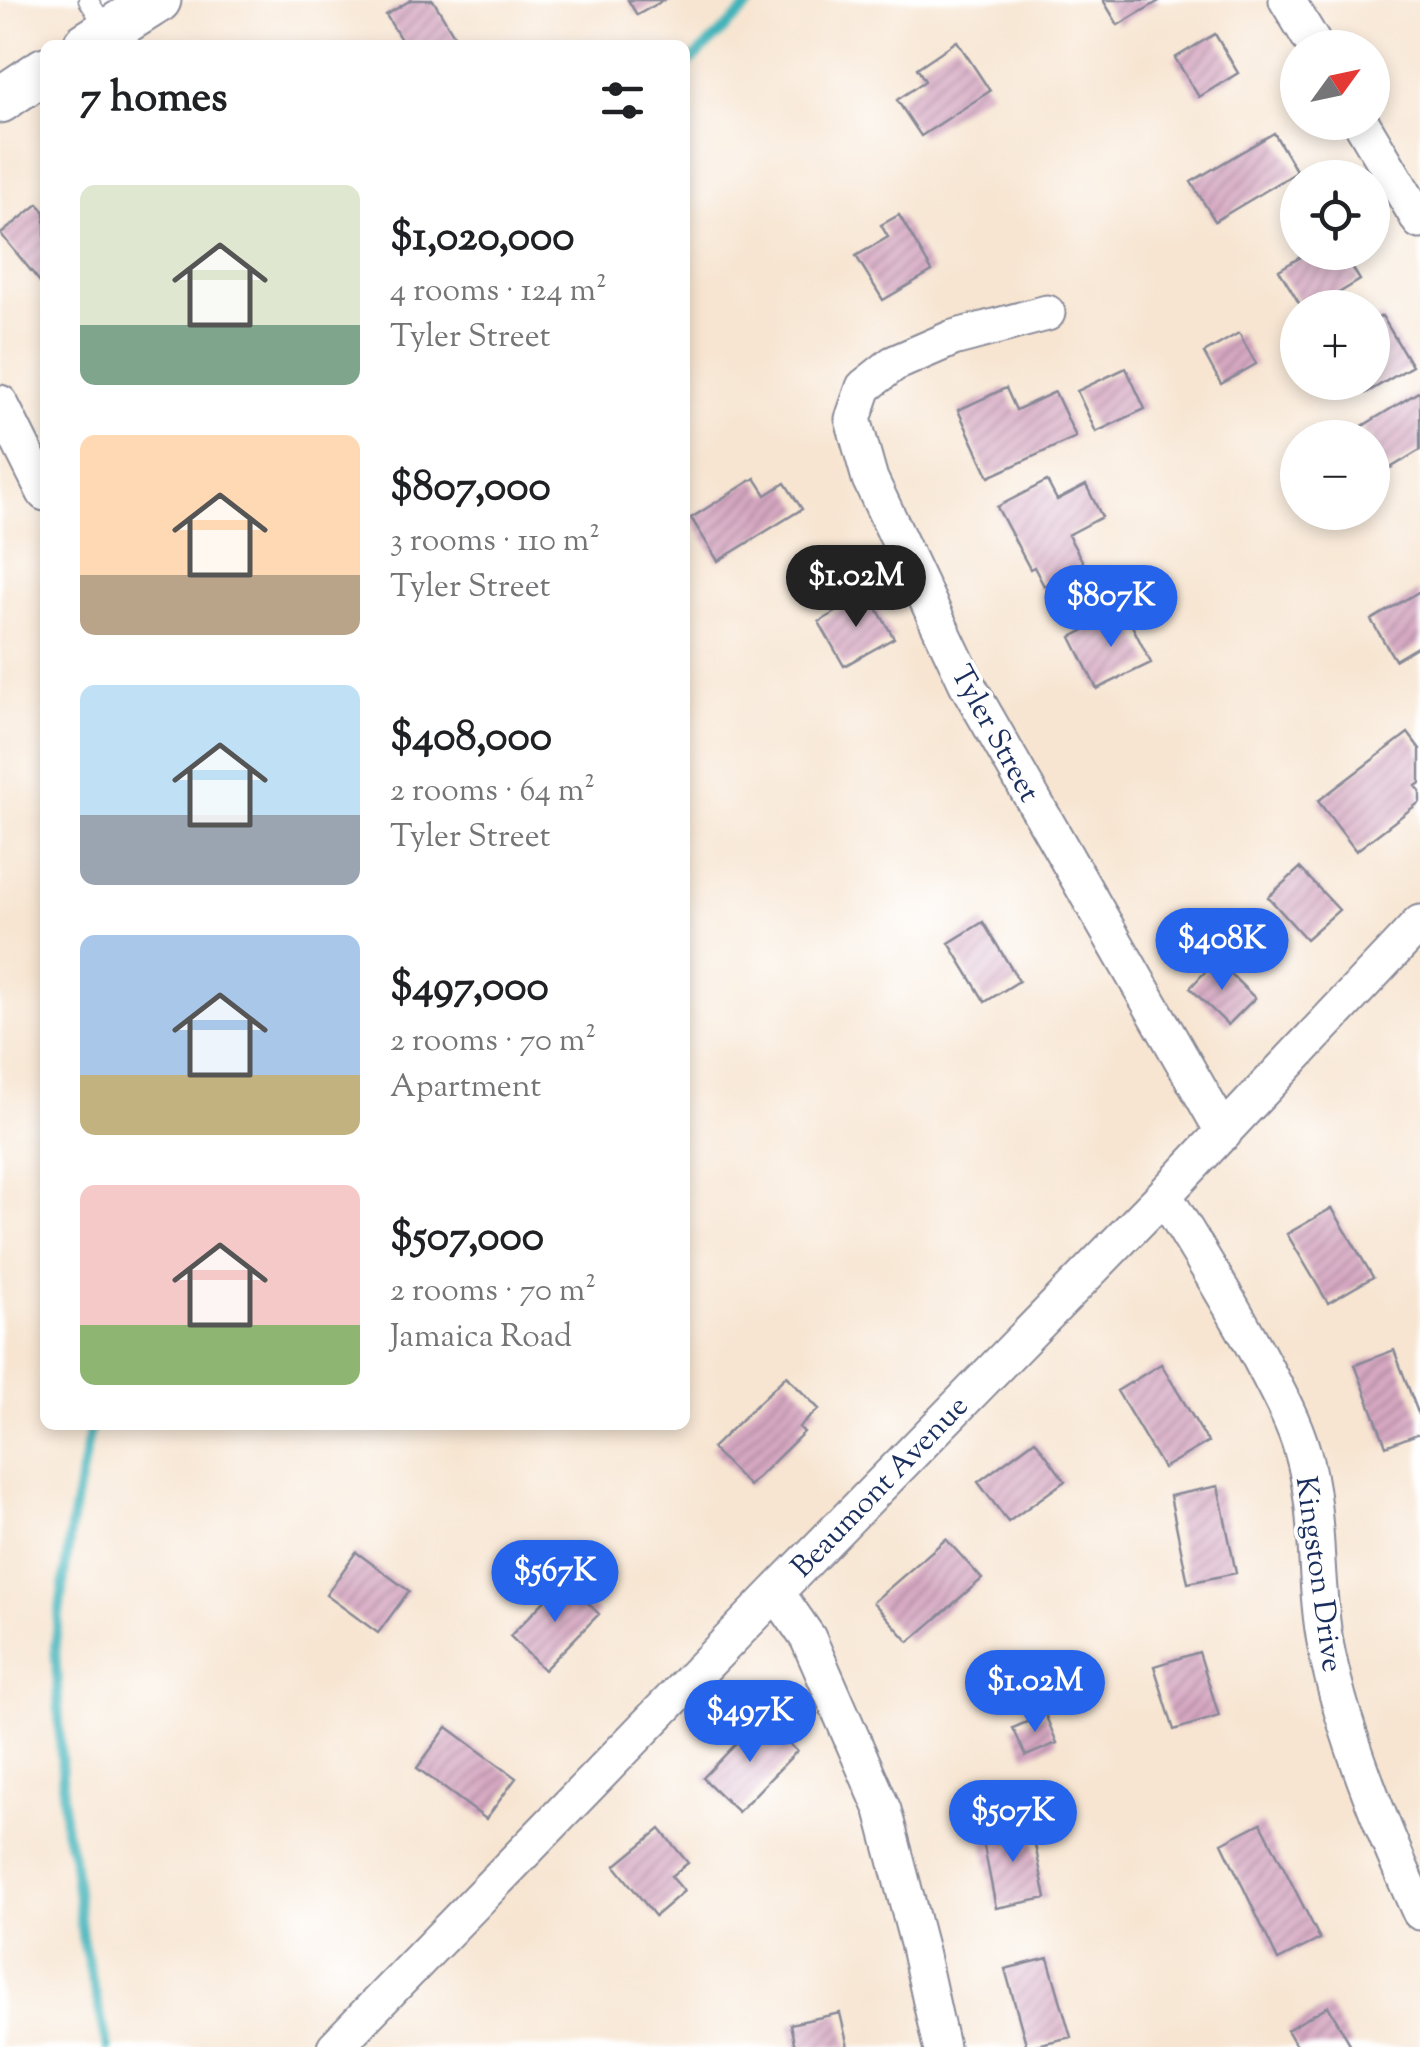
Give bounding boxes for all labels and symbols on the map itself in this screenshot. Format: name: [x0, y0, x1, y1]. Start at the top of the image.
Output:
north arrow: [1280, 30, 1390, 140]
pin: $1.02M: [775, 545, 937, 630]
pin: $807K: [1041, 565, 1181, 650]
street label: Tyler Street: [939, 658, 1049, 810]
pin: $408K: [1152, 908, 1292, 993]
street label: Beaumont Avenue: [782, 1387, 979, 1589]
street label: Kingston Drive: [1283, 1474, 1353, 1675]
pin: $567K: [485, 1540, 625, 1625]
pin: $1.02M: [954, 1650, 1116, 1735]
pin: $497K: [680, 1680, 820, 1765]
pin: $507K: [943, 1780, 1083, 1865]

